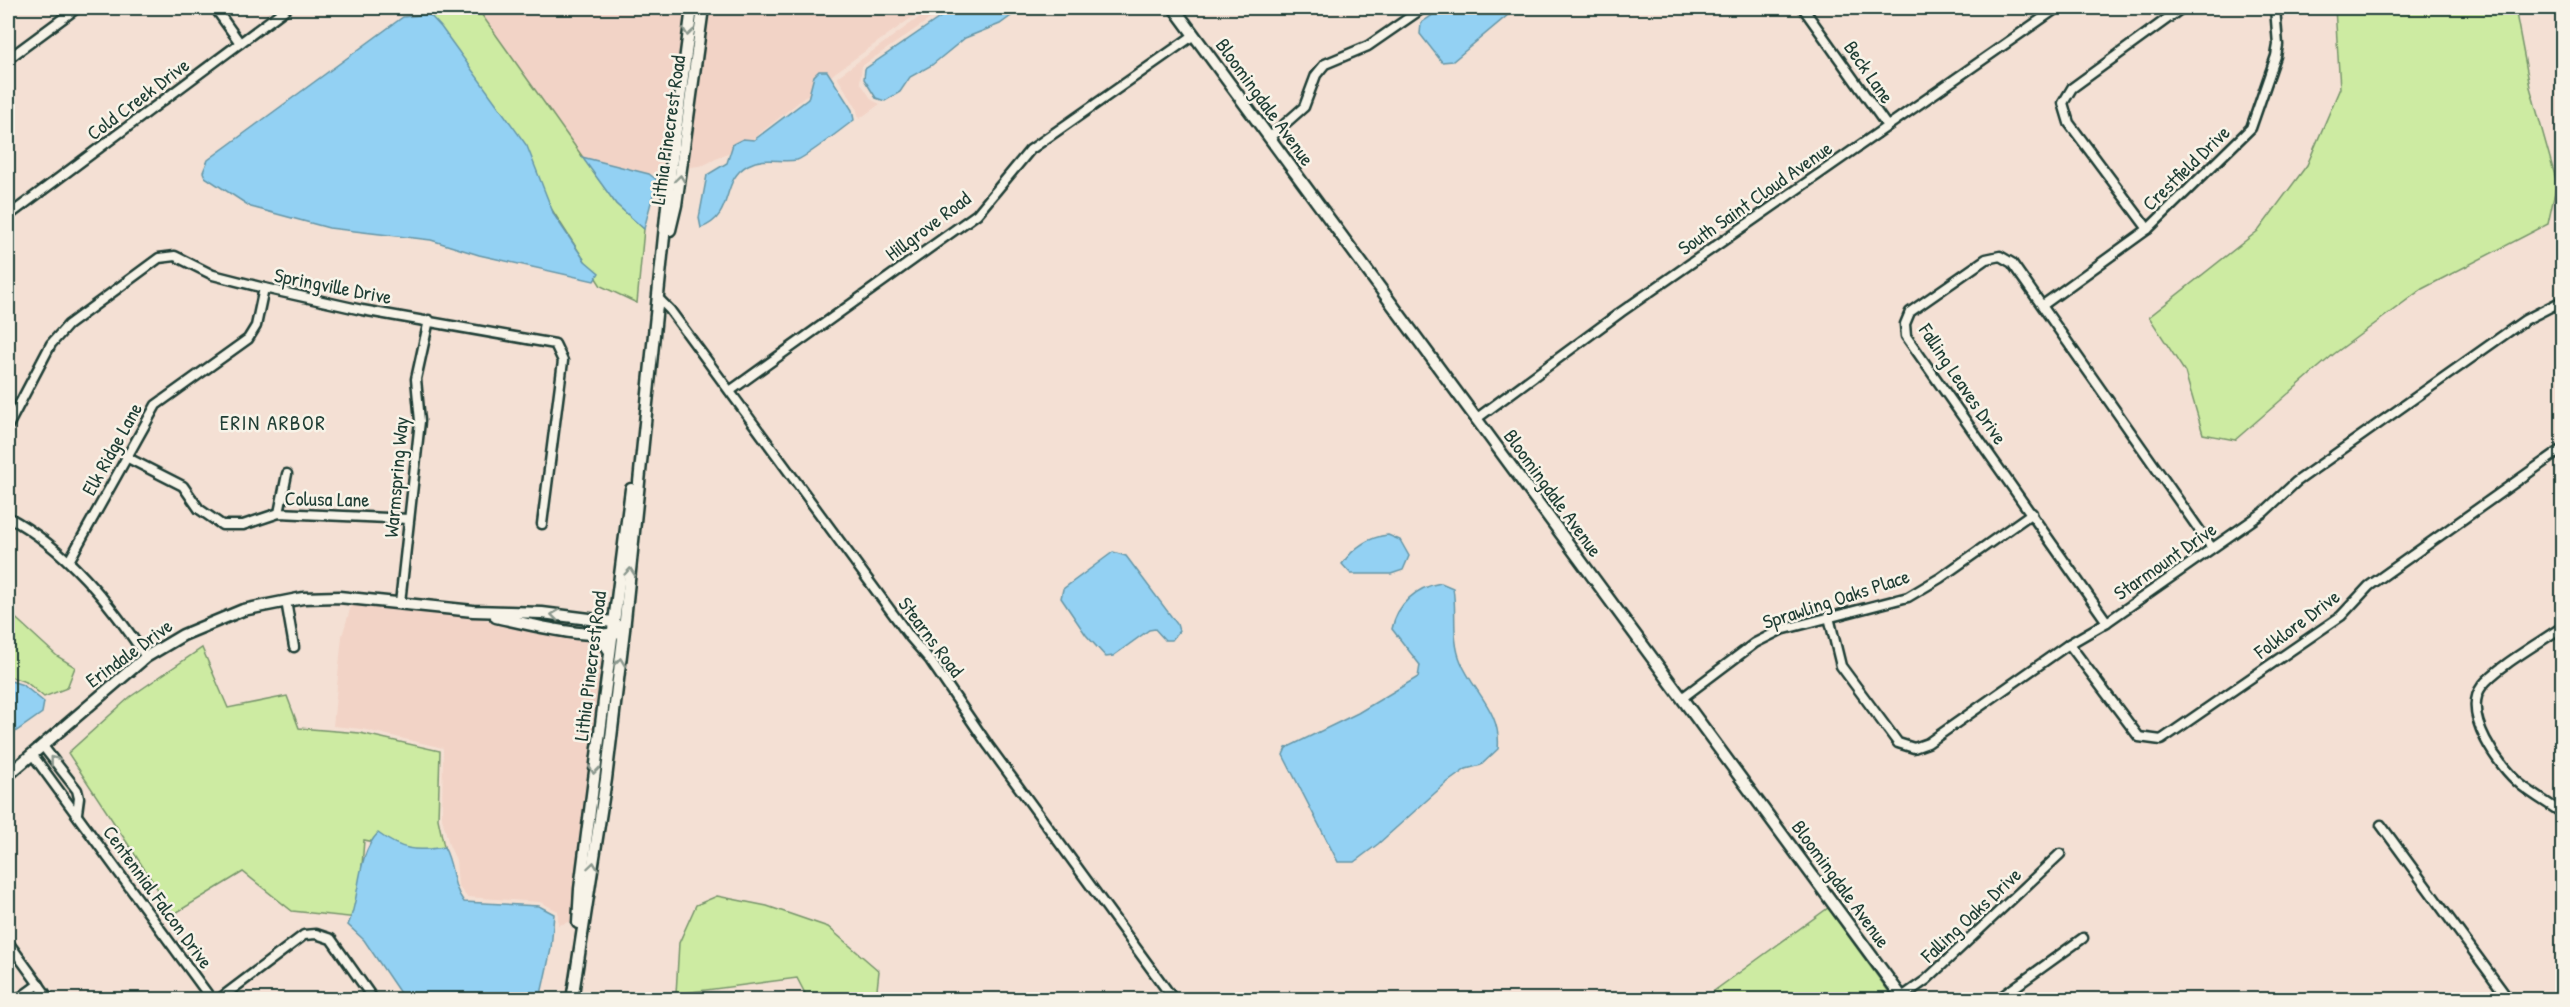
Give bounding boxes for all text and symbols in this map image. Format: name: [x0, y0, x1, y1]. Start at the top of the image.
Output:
one-way arrow: [683, 27, 695, 36]
street label: Bloomingdale Avenue: [1210, 32, 1321, 171]
street label: Beck Lane: [1838, 35, 1901, 109]
street label: Cold Creek Drive: [81, 51, 195, 146]
street label: Lithia Pinecrest Road: [644, 53, 691, 206]
street label: Crestfield Drive: [2136, 119, 2236, 216]
street label: South Saint Cloud Avenue: [1672, 134, 1837, 261]
one-way arrow: [673, 174, 685, 183]
street label: Hillgrove Road: [879, 184, 976, 267]
street label: Springville Drive: [272, 261, 394, 310]
street label: Falling Leaves Drive: [1912, 317, 2014, 449]
street label: Elk Ridge Lane: [75, 398, 148, 500]
district label: ERIN ARBOR: [220, 408, 326, 437]
street label: Warmspring Way: [377, 415, 414, 538]
street label: Bloomingdale Avenue: [1498, 423, 1609, 562]
street label: Colusa Lane: [284, 484, 370, 513]
street label: Starmount Drive: [2108, 515, 2221, 606]
street label: Sprawling Oaks Place: [1759, 562, 1913, 635]
one-way arrow: [623, 568, 636, 577]
street label: Folklore Drive: [2248, 583, 2345, 665]
street label: Lithia Pinecrest Road: [567, 589, 612, 742]
street label: Stearns Road: [892, 591, 970, 682]
one-way arrow: [550, 609, 559, 622]
street label: Erindale Drive: [80, 612, 178, 693]
one-way arrow: [614, 657, 626, 666]
one-way arrow: [51, 756, 62, 767]
one-way arrow: [589, 766, 601, 775]
street label: Bloomingdale Avenue: [1786, 814, 1897, 953]
street label: Centennial Falcon Drive: [97, 820, 220, 974]
one-way arrow: [587, 861, 599, 870]
street label: Falling Oaks Drive: [1914, 861, 2027, 969]

